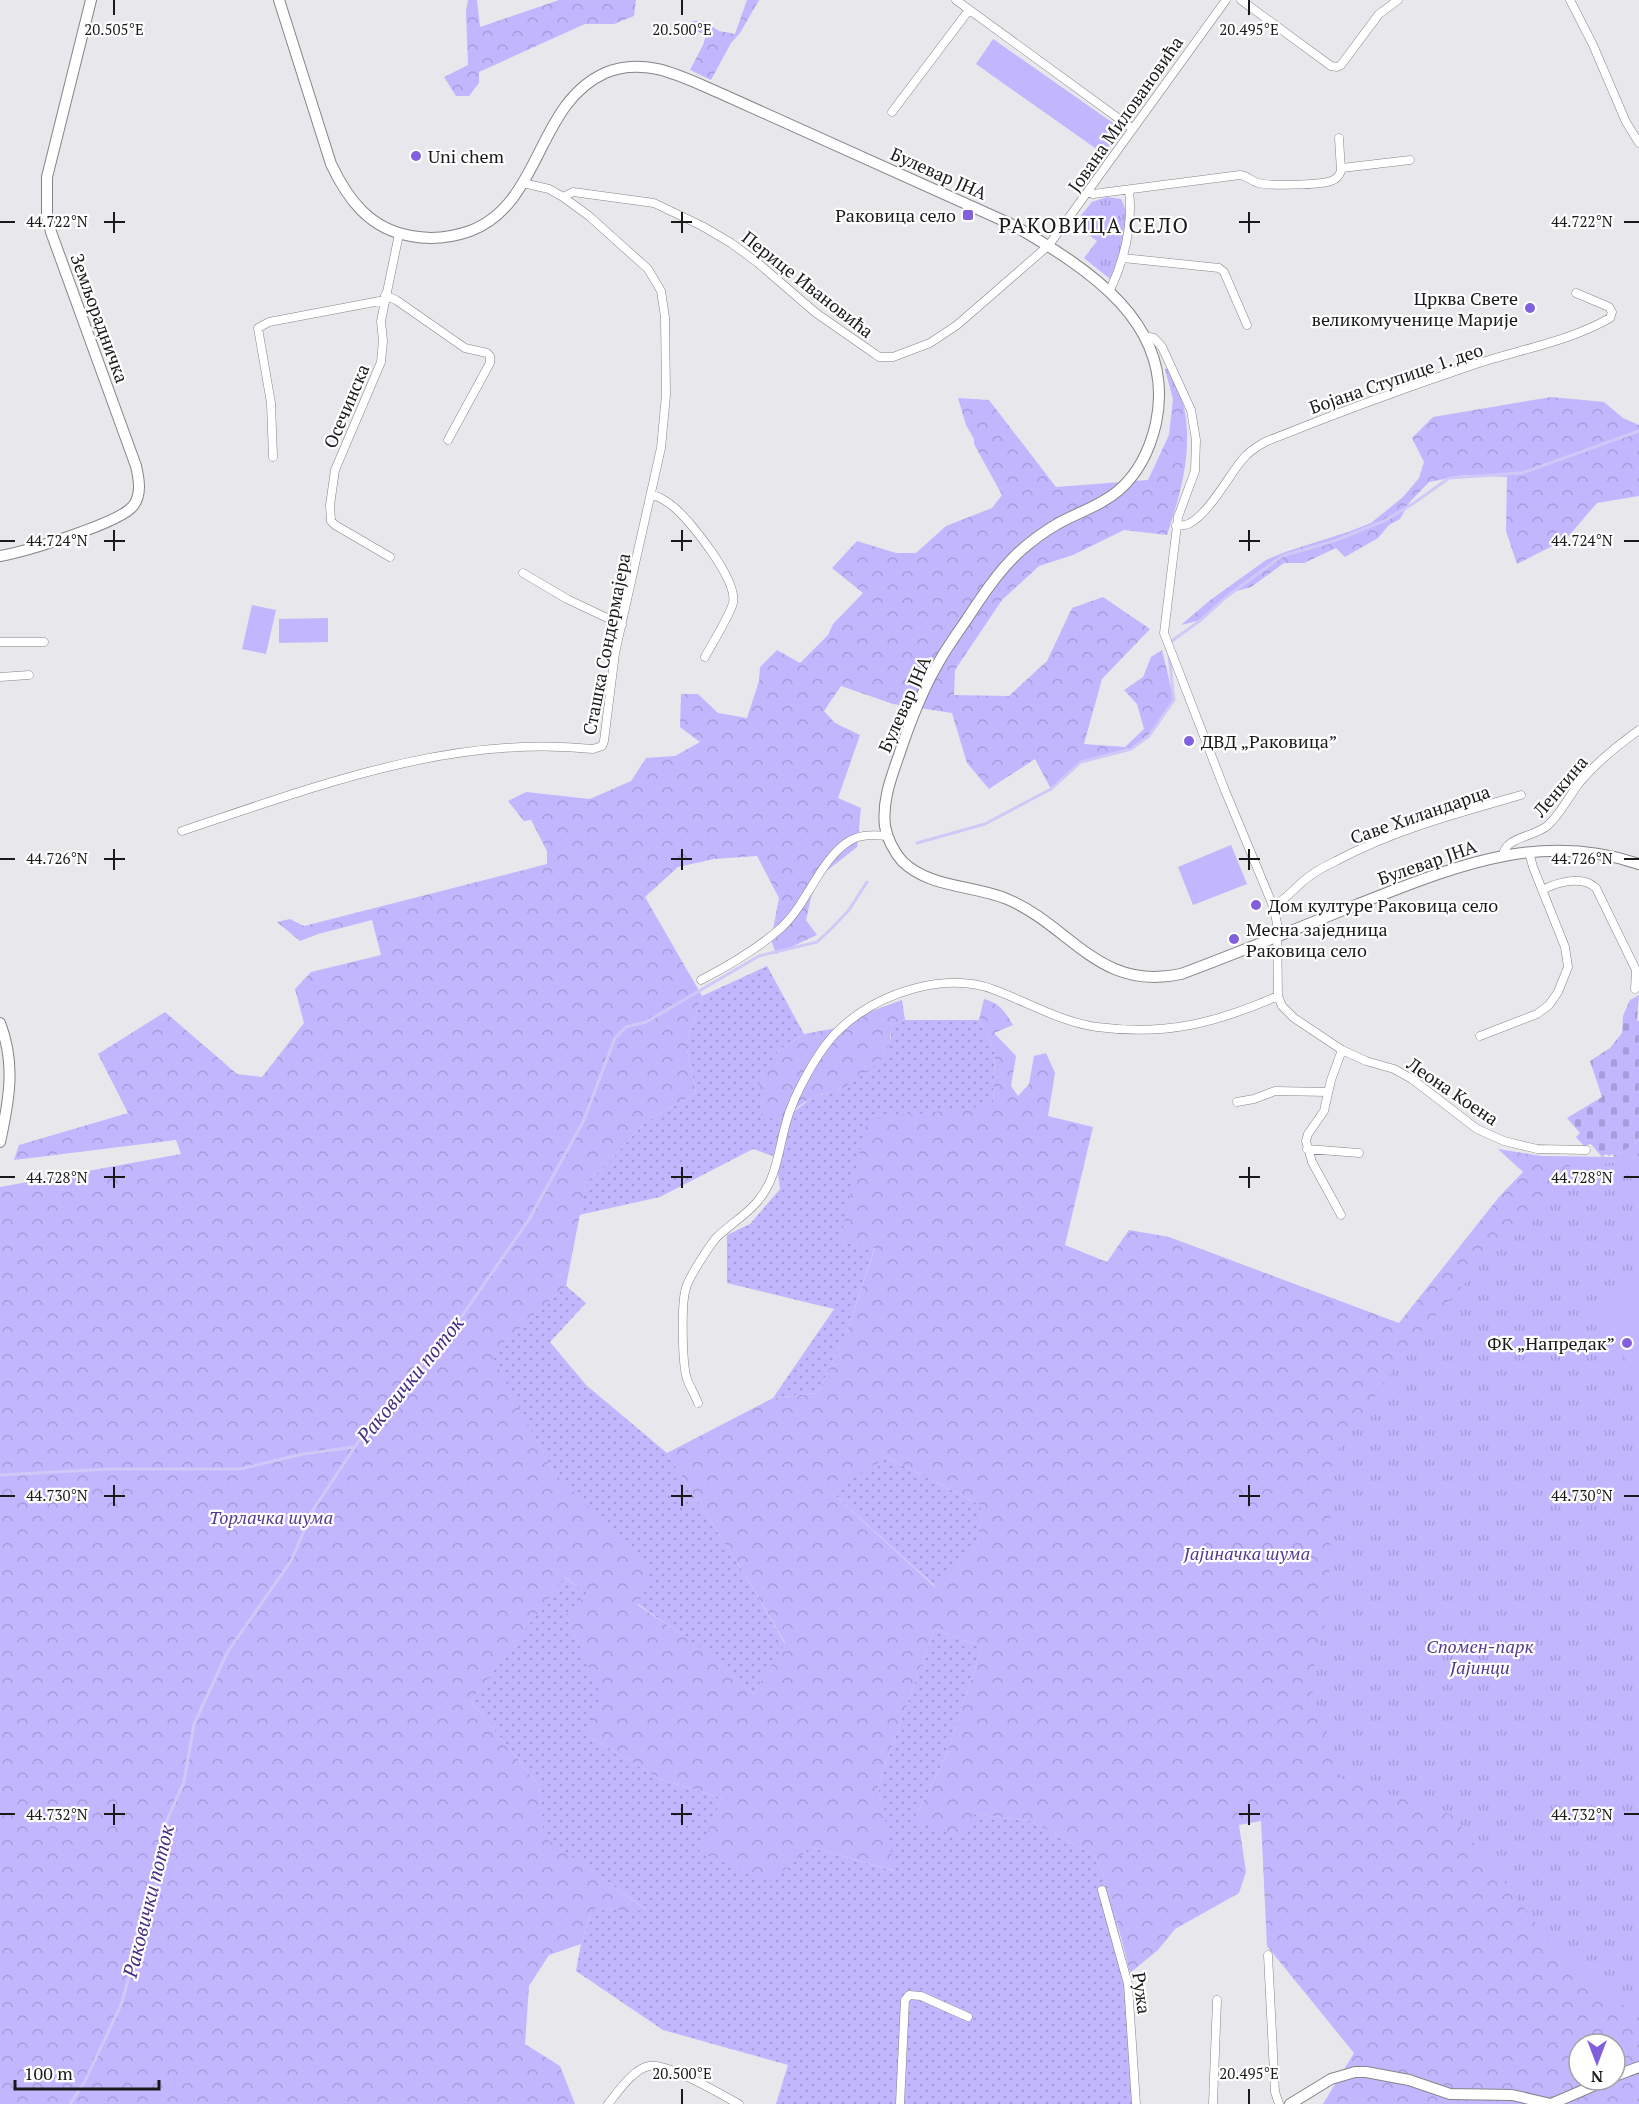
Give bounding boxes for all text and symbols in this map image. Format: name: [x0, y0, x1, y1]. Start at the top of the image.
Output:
text: 20.505°E: [84, 19, 144, 39]
text: 20.500°E: [652, 19, 712, 39]
text: 20.495°E: [1219, 19, 1279, 39]
street label: Јована Миловановића: [1062, 31, 1188, 197]
street label: Булевар ЈНА: [887, 141, 992, 205]
place label: Uni chem: [428, 144, 505, 168]
marker: Uni chem: [409, 149, 423, 163]
place label: Раковица село: [835, 203, 956, 227]
marker: Раковица село: [961, 208, 975, 222]
text: 44.722°N: [26, 211, 88, 231]
district label: РАКОВИЦА СЕЛО: [998, 211, 1190, 239]
text: 44.722°N: [1551, 211, 1613, 231]
street label: Перице Ивановића: [737, 225, 879, 343]
street label: Земљорадничка: [65, 250, 135, 386]
place label: Црква Свете великомученице Марије: [1311, 286, 1518, 331]
marker: Црква Свете великомученице Марије: [1523, 301, 1537, 315]
street label: Бојана Ступице 1. део: [1306, 337, 1486, 419]
street label: Осечинска: [317, 360, 375, 452]
text: 44.724°N: [26, 530, 88, 550]
text: 44.724°N: [1551, 530, 1613, 550]
street label: Сташка Сондермајера: [577, 551, 635, 737]
street label: Булевар ЈНА: [872, 651, 936, 756]
place label: ДВД „Раковица”: [1201, 729, 1337, 753]
marker: ДВД „Раковица”: [1182, 734, 1196, 748]
street label: Ленкина: [1527, 750, 1593, 822]
street label: Саве Хиландарца: [1347, 779, 1493, 849]
street label: Булевар ЈНА: [1374, 834, 1480, 890]
text: 44.726°N: [26, 848, 88, 868]
text: 44.726°N: [1551, 848, 1613, 868]
place label: Дом културе Раковица село: [1268, 893, 1498, 917]
marker: Дом културе Раковица село: [1249, 898, 1263, 912]
place label: Месна заједница Раковица село: [1246, 917, 1388, 962]
marker: Месна заједница Раковица село: [1227, 932, 1241, 946]
street label: Леона Коена: [1402, 1051, 1503, 1130]
text: 44.728°N: [26, 1167, 88, 1187]
text: 44.728°N: [1551, 1167, 1613, 1187]
water label: Раковички поток: [350, 1310, 470, 1449]
place label: ФК „Напредак”: [1487, 1331, 1615, 1355]
marker: ФК „Напредак”: [1620, 1336, 1634, 1350]
text: 44.730°N: [26, 1485, 88, 1505]
text: 44.730°N: [1551, 1485, 1613, 1505]
park label: Торлачка шума: [209, 1505, 333, 1529]
park label: Јајиначка шума: [1183, 1541, 1310, 1565]
park label: Спомен-парк Јајинци: [1426, 1634, 1534, 1679]
text: 44.732°N: [26, 1804, 88, 1824]
text: 44.732°N: [1551, 1804, 1613, 1824]
water label: Раковички поток: [116, 1822, 180, 1981]
street label: Ружа: [1127, 1971, 1157, 2015]
north arrow: [1567, 2032, 1627, 2092]
scale bar: [15, 2053, 159, 2091]
text: 100 m: [24, 2061, 73, 2085]
text: 20.500°E: [652, 2063, 712, 2083]
text: 20.495°E: [1219, 2063, 1279, 2083]
text: N: [1591, 2066, 1603, 2088]

